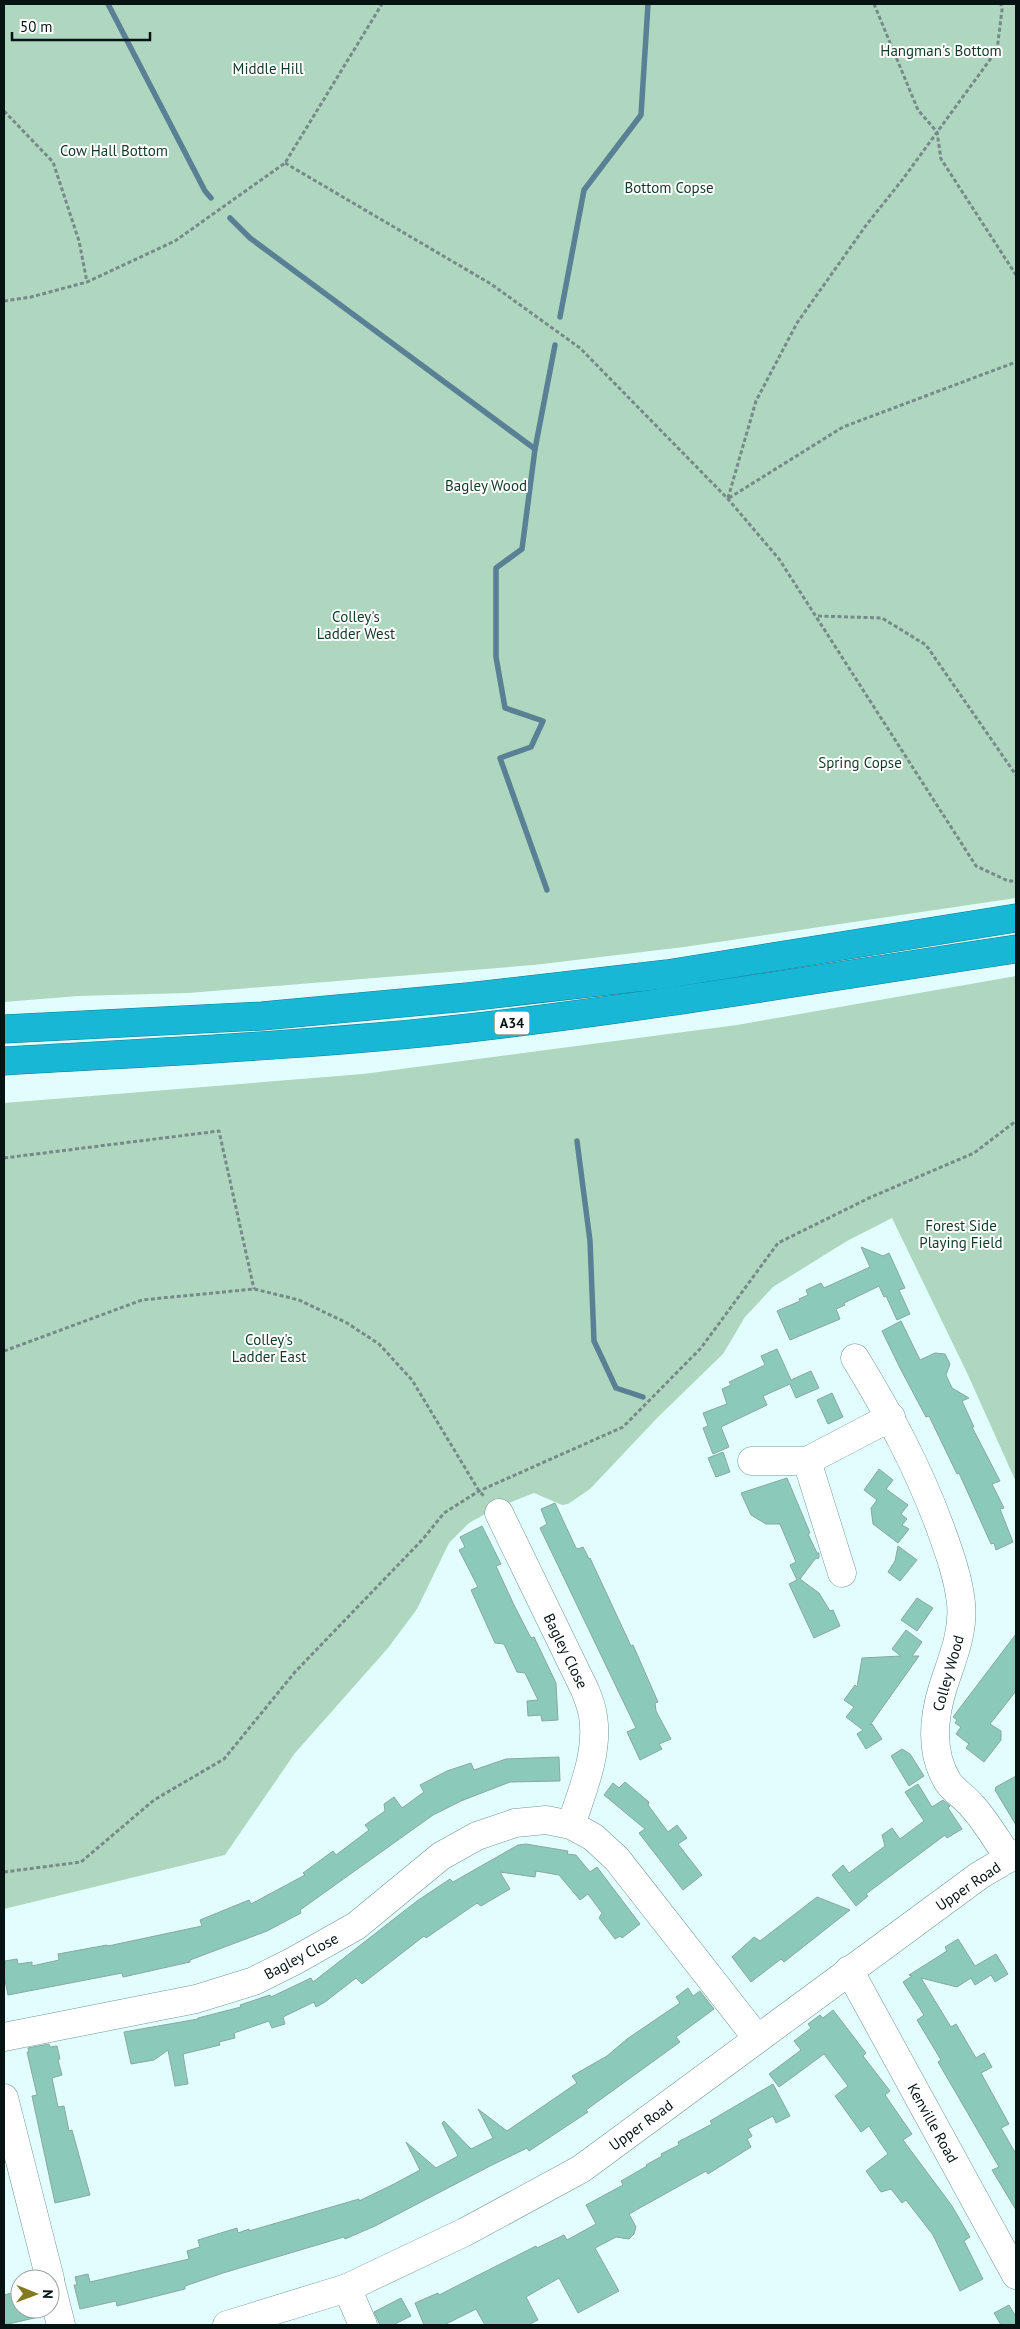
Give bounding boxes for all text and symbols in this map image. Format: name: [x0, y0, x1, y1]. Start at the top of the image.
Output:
scale bar: [12, 10, 150, 42]
text: 50 m: [20, 17, 53, 36]
park label: Hangman's Bottom: [880, 41, 1002, 60]
park label: Middle Hill: [233, 59, 304, 78]
park label: Cow Hall Bottom: [60, 141, 168, 160]
park label: Bottom Copse: [624, 178, 714, 197]
park label: Bagley Wood: [445, 476, 527, 495]
park label: Colley's Ladder West: [317, 607, 395, 643]
park label: Spring Copse: [818, 753, 902, 772]
road number: A34: [494, 1011, 530, 1034]
park label: Forest Side Playing Field: [919, 1216, 1003, 1252]
park label: Colley's Ladder East: [232, 1330, 306, 1366]
street label: Bagley Close: [540, 1610, 592, 1692]
street label: Colley Wood: [928, 1633, 968, 1713]
street label: Upper Road: [932, 1857, 1004, 1915]
street label: Bagley Close: [261, 1929, 341, 1983]
street label: Kenville Road: [903, 2080, 963, 2166]
street label: Upper Road: [605, 2095, 677, 2155]
north arrow: [10, 2269, 60, 2319]
text: N: [39, 2289, 57, 2299]

